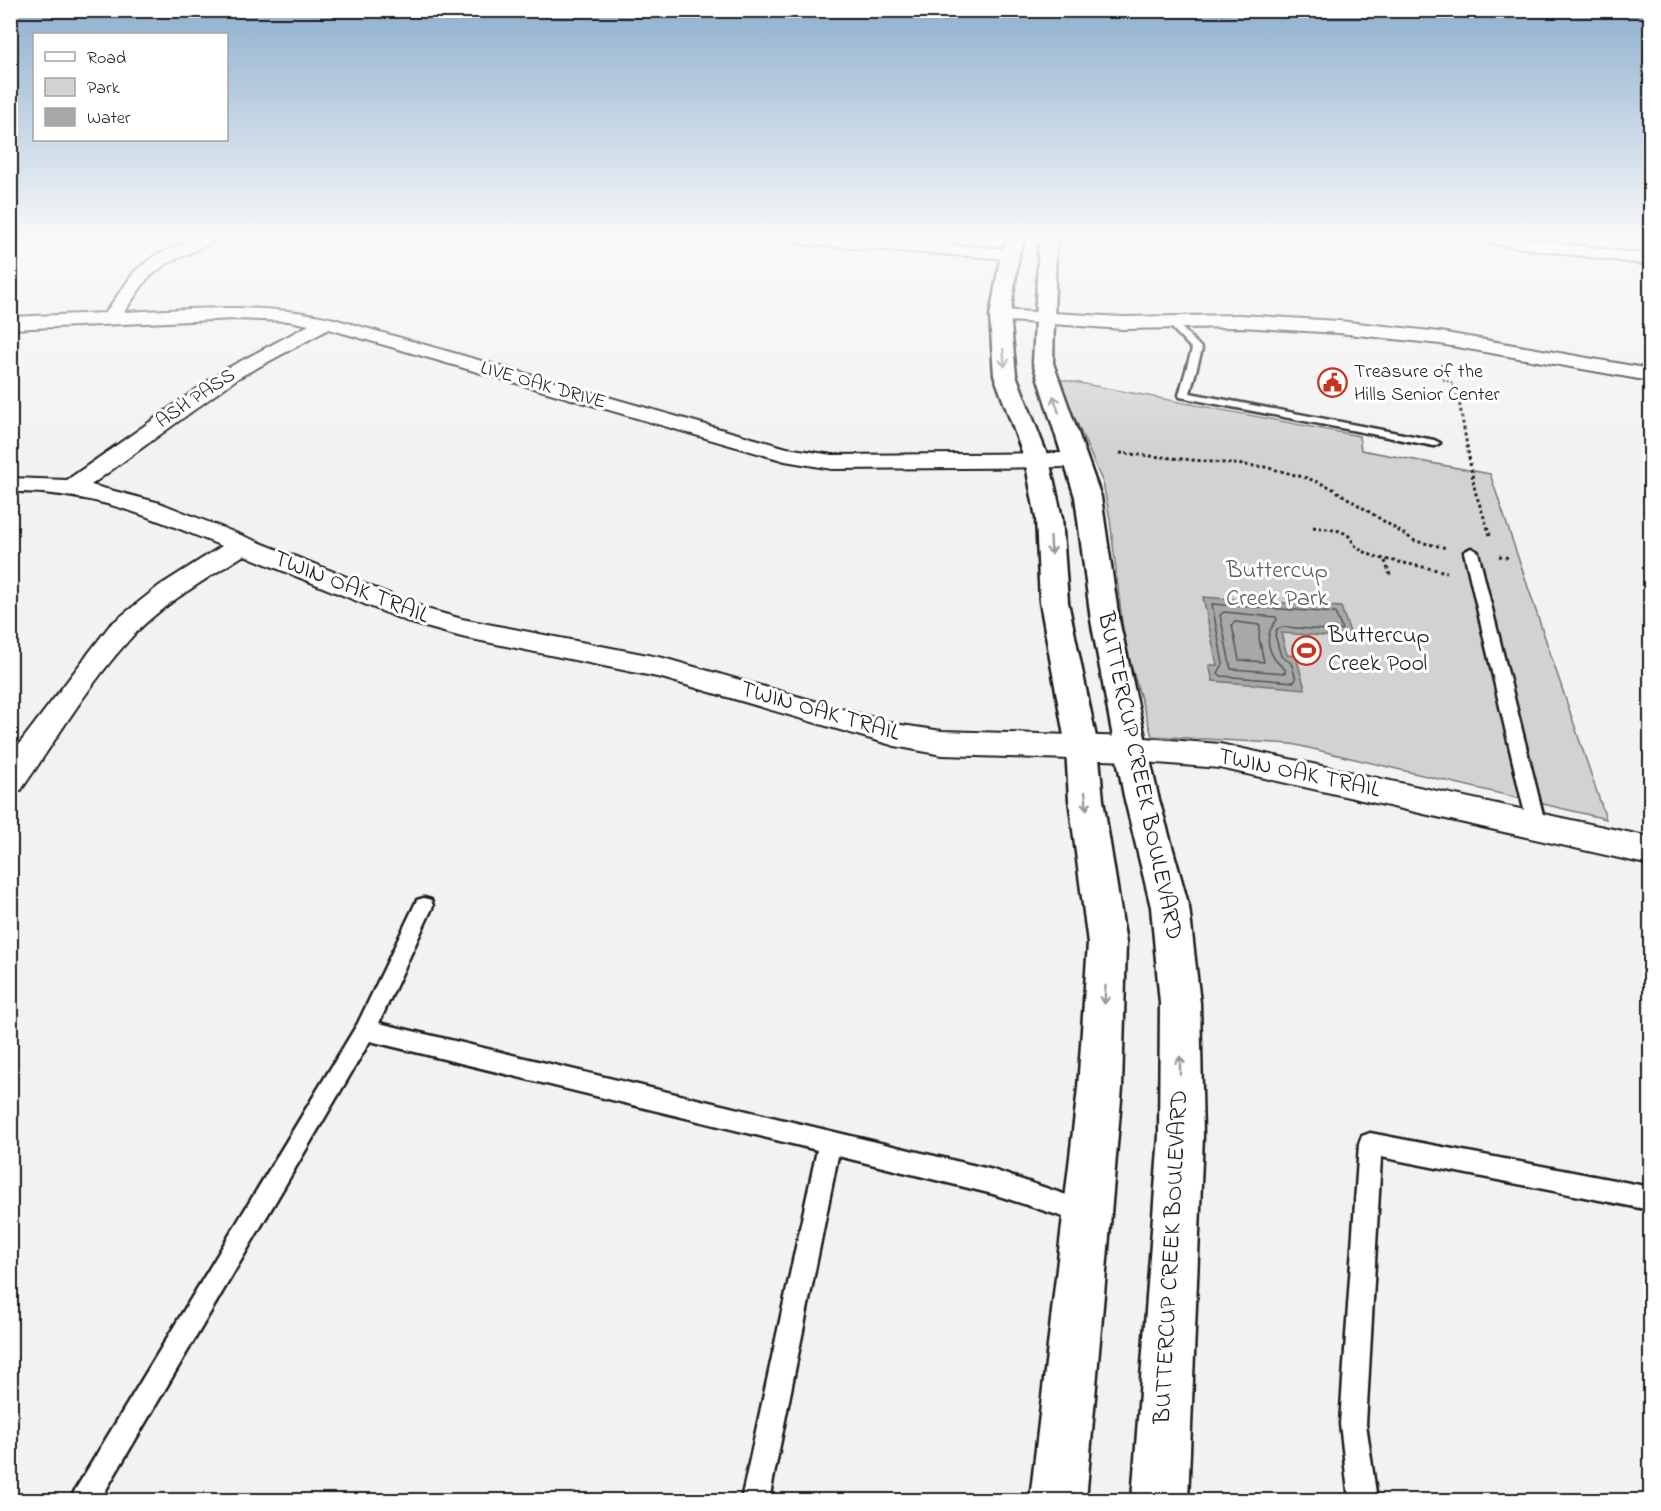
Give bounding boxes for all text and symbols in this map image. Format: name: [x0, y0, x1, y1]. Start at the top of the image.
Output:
legend: [33, 33, 228, 141]
text: Road: [87, 46, 126, 72]
text: Park: [87, 76, 120, 102]
text: Water: [87, 106, 131, 132]
one-way arrow: [999, 348, 1010, 368]
street label: LIVE OAK DRIVE: [477, 354, 609, 418]
place label: Treasure of the Hills Senior Center: [1354, 358, 1500, 410]
street label: ASH PASS: [151, 362, 242, 436]
public building icon: Treasure of the Hills Senior Center: [1317, 367, 1349, 399]
one-way arrow: [1050, 395, 1061, 414]
one-way arrow: [1046, 536, 1057, 556]
street label: TWIN OAK TRAIL: [268, 542, 434, 634]
park label: Buttercup Creek Park: [1225, 554, 1328, 617]
street label: BUTTERCUP CREEK BOULEVARD: [1087, 608, 1191, 943]
place label: Buttercup Creek Pool: [1327, 619, 1430, 682]
sports icon: Buttercup Creek Pool: [1291, 634, 1323, 666]
street label: TWIN OAK TRAIL: [736, 672, 904, 752]
street label: TWIN OAK TRAIL: [1215, 740, 1383, 808]
one-way arrow: [1081, 791, 1092, 811]
one-way arrow: [1099, 984, 1110, 1004]
one-way arrow: [1175, 1055, 1186, 1075]
street label: BUTTERCUP CREEK BOULEVARD: [1146, 1089, 1198, 1426]

